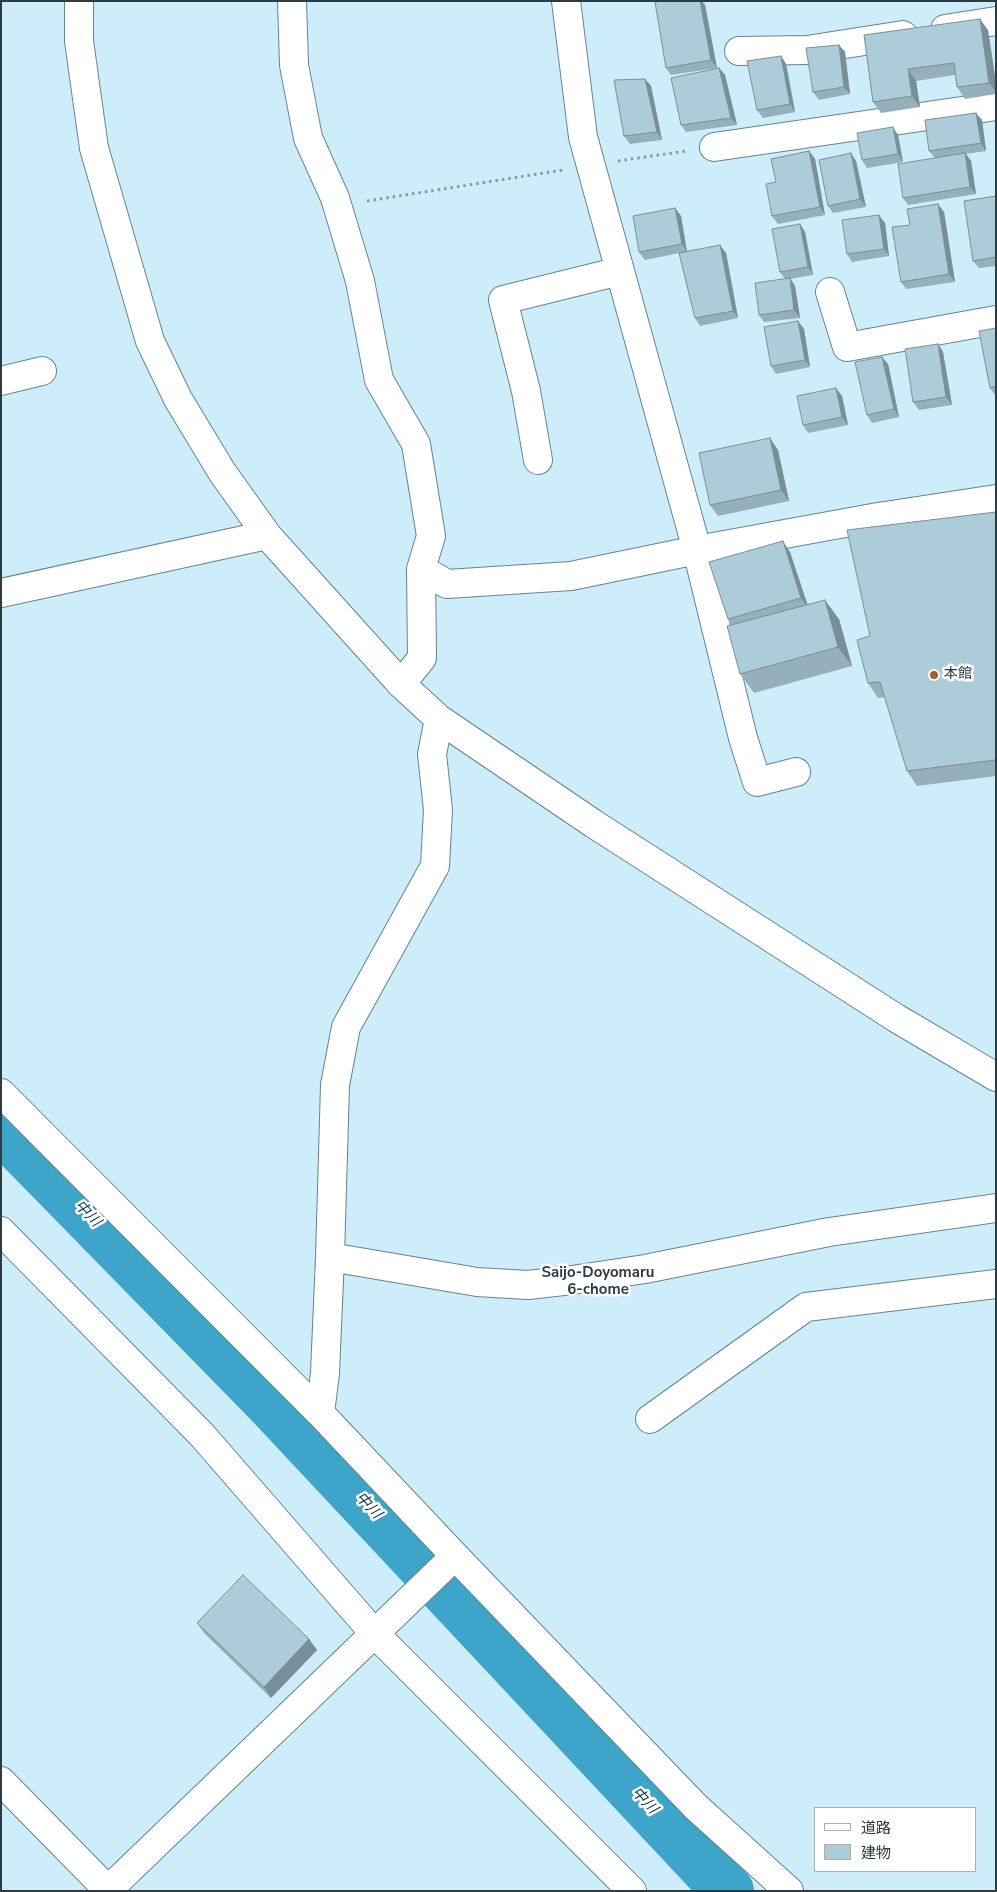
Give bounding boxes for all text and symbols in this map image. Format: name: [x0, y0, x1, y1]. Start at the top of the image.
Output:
place label: 本館: [944, 667, 972, 683]
marker: 本館: [928, 669, 940, 681]
water label: 中川: [70, 1197, 104, 1231]
district label: Saijo-Doyomaru 6-chome: [542, 1264, 654, 1299]
water label: 中川: [351, 1489, 385, 1523]
water label: 中川: [627, 1784, 661, 1818]
legend: [814, 1807, 977, 1872]
text: 道路: [861, 1818, 891, 1838]
text: 建物: [861, 1843, 891, 1863]

